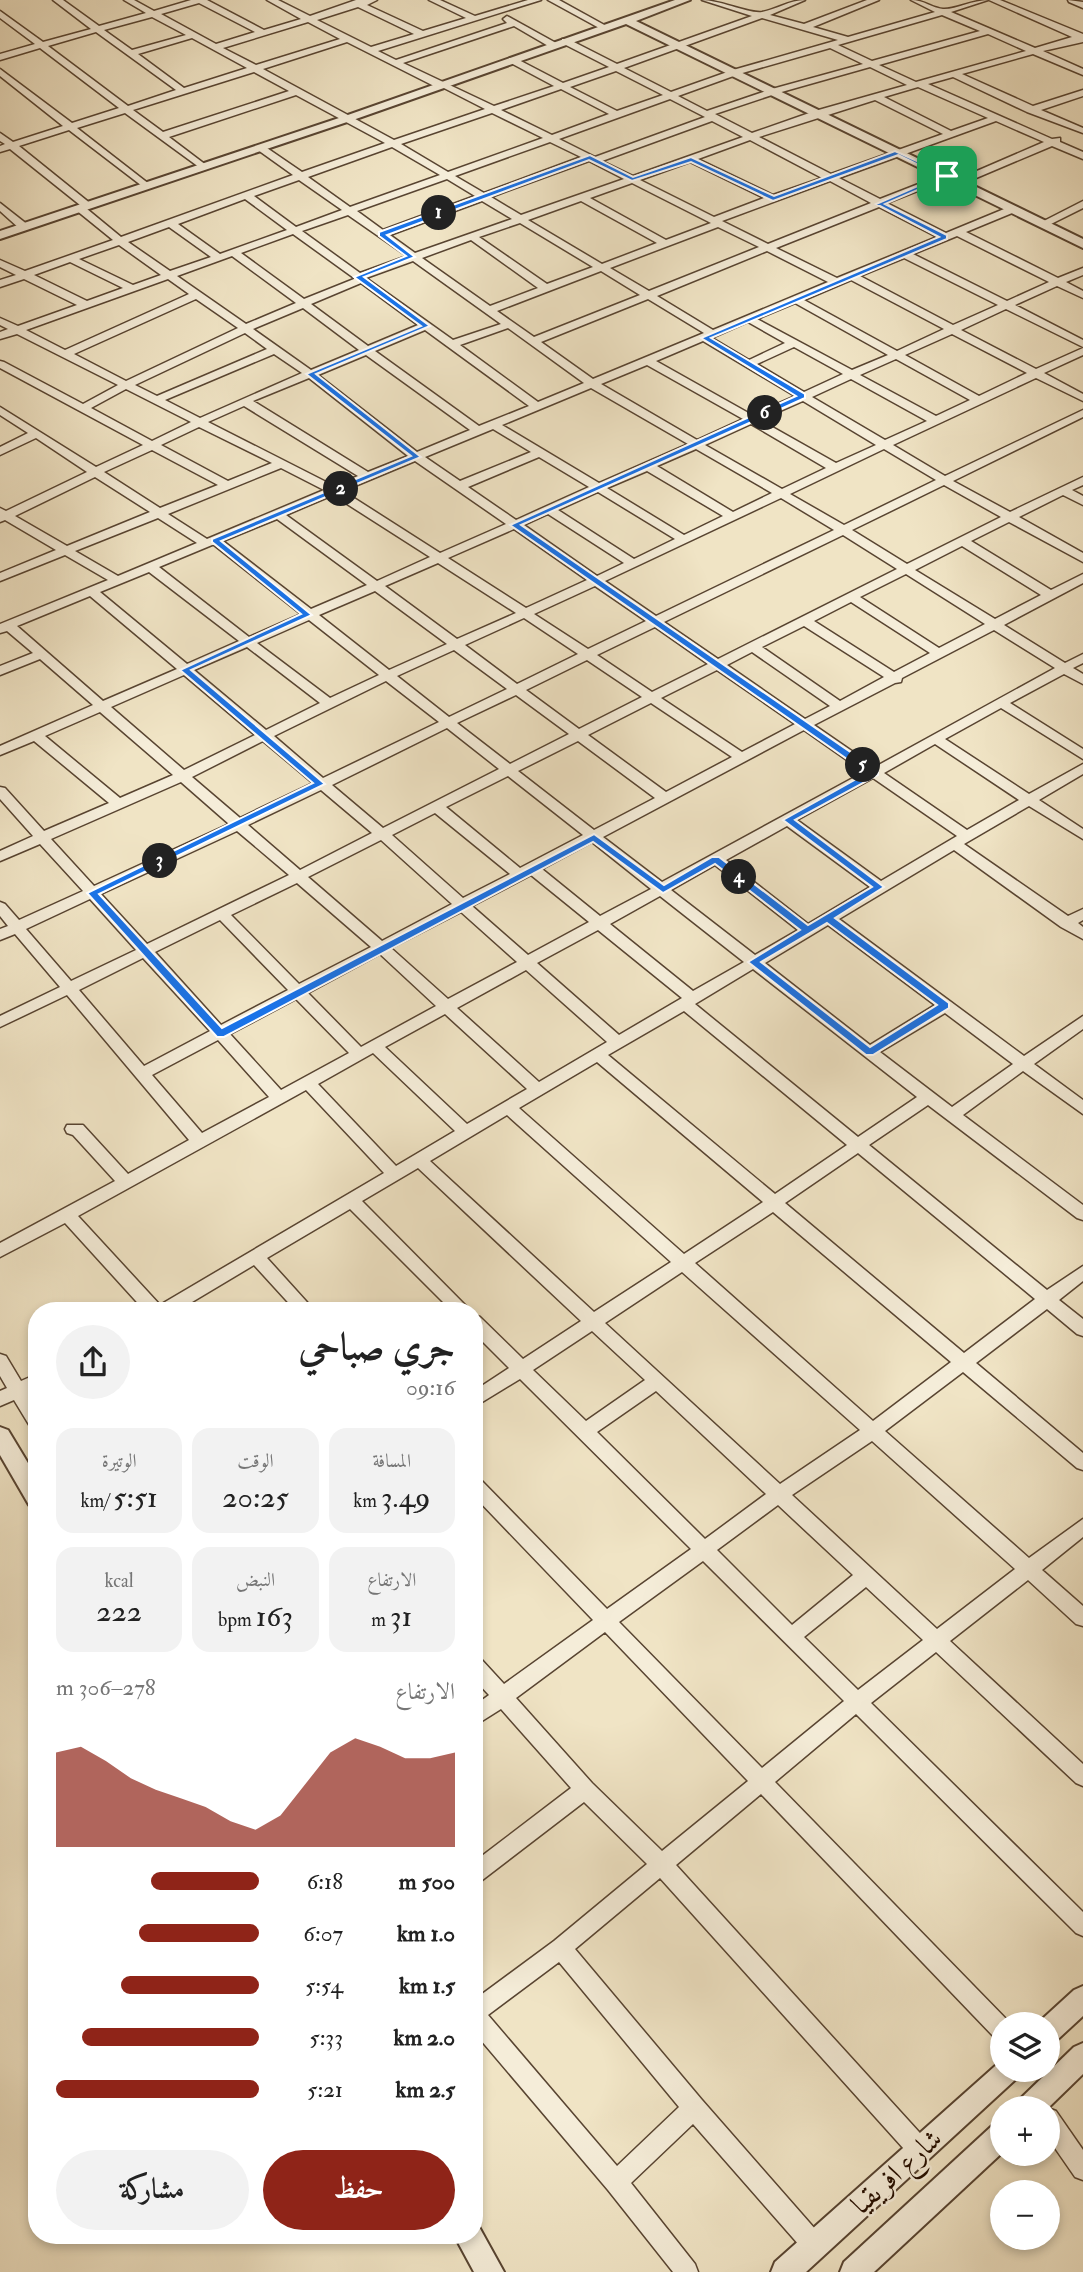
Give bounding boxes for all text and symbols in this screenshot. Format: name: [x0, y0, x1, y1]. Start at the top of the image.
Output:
pin: [917, 146, 977, 206]
icon: arrive: [928, 157, 966, 195]
pin: 1: [422, 196, 457, 230]
text: 1: [435, 200, 442, 224]
pin: 6: [748, 396, 782, 430]
text: 6: [760, 400, 769, 424]
pin: 2: [324, 472, 358, 506]
text: 2: [336, 476, 345, 500]
pin: 5: [846, 748, 880, 782]
text: 5: [858, 752, 867, 776]
pin: 3: [142, 844, 178, 878]
text: 3: [156, 848, 163, 872]
pin: 4: [722, 860, 756, 894]
text: 4: [733, 864, 744, 888]
text: جري صباحي: [299, 1323, 455, 1371]
button: share: [56, 1325, 130, 1399]
text: 09:16: [406, 1373, 455, 1402]
text: الوتيرة: [102, 1449, 137, 1473]
text: الوقت: [237, 1449, 274, 1473]
text: المسافة: [372, 1449, 411, 1473]
text: 5:51: [113, 1479, 158, 1516]
text: 20:25: [222, 1479, 289, 1516]
text: 3.49: [381, 1479, 430, 1516]
text: /km: [81, 1489, 113, 1513]
text: km: [353, 1489, 381, 1513]
text: النبض: [236, 1568, 275, 1592]
text: الارتفاع: [367, 1568, 416, 1592]
text: kcal: [105, 1569, 134, 1593]
text: 222: [96, 1593, 142, 1630]
text: 163: [256, 1598, 293, 1635]
text: 31: [390, 1598, 412, 1635]
text: bpm: [218, 1608, 256, 1632]
text: m: [371, 1608, 390, 1632]
text: 278–306 m: [56, 1673, 156, 1702]
text: الارتفاع: [395, 1677, 455, 1706]
text: 6:18: [307, 1867, 343, 1896]
text: 500 m: [399, 1867, 455, 1896]
text: 6:07: [303, 1919, 343, 1948]
text: 1.0 km: [397, 1919, 455, 1948]
text: 5:54: [305, 1971, 343, 2000]
text: 1.5 km: [399, 1971, 455, 2000]
map controls: [990, 2012, 1060, 2250]
button: layers: [990, 2012, 1060, 2082]
text: 5:33: [310, 2023, 343, 2052]
text: 2.0 km: [393, 2023, 455, 2052]
text: 5:21: [307, 2075, 343, 2104]
text: 2.5 km: [395, 2075, 455, 2104]
button: +: [990, 2096, 1060, 2166]
street label: شارع افريقيا: [844, 2122, 953, 2226]
button: مشاركة: [56, 2150, 249, 2230]
button: حفظ: [263, 2150, 455, 2230]
button: −: [990, 2180, 1060, 2250]

